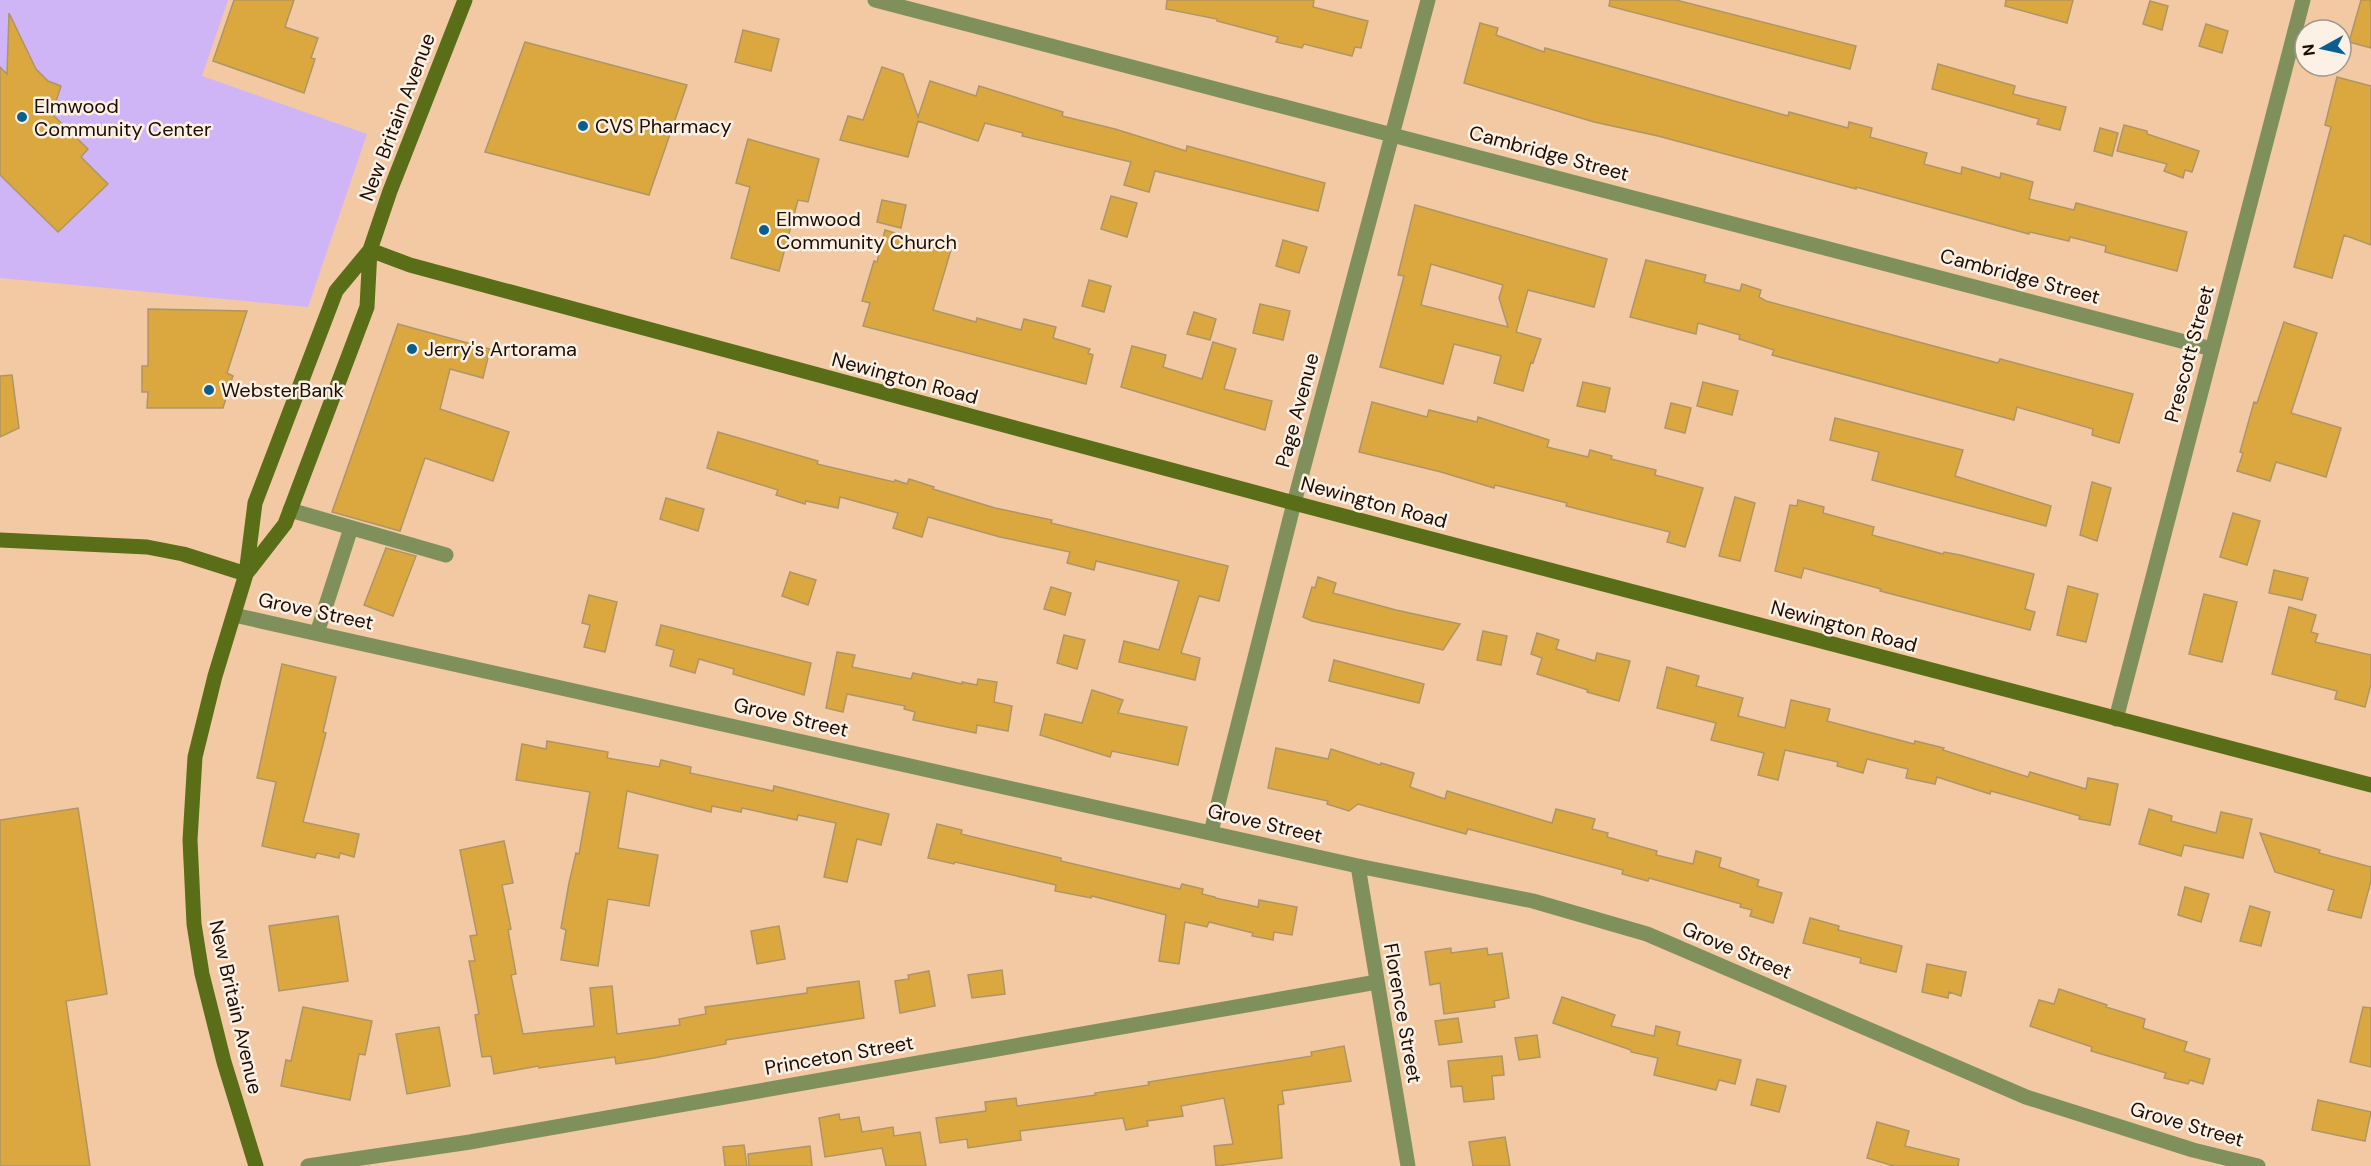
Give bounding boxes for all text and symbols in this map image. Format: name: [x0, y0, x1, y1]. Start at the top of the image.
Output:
north arrow: [2293, 18, 2353, 78]
street label: New Britain Avenue: [353, 29, 441, 205]
text: N: [2297, 43, 2320, 57]
place label: Elmwood Community Center: [34, 93, 211, 142]
marker: Elmwood Community Center: [15, 110, 29, 124]
place label: CVS Pharmacy: [595, 113, 732, 139]
marker: CVS Pharmacy: [576, 119, 590, 133]
street label: Cambridge Street: [1466, 119, 1632, 187]
place label: Elmwood Community Church: [776, 206, 957, 255]
marker: Elmwood Community Church: [757, 223, 771, 237]
street label: Cambridge Street: [1937, 242, 2103, 310]
street label: Prescott Street: [2158, 283, 2220, 425]
place label: Jerry's Artorama: [424, 336, 577, 362]
marker: Jerry's Artorama: [405, 342, 419, 356]
street label: Newington Road: [829, 346, 981, 410]
street label: Page Avenue: [1269, 350, 1325, 470]
place label: WebsterBank: [221, 377, 344, 403]
marker: WebsterBank: [202, 383, 216, 397]
street label: Newington Road: [1298, 470, 1450, 534]
street label: Grove Street: [256, 586, 376, 636]
street label: Newington Road: [1768, 594, 1920, 658]
street label: Grove Street: [731, 691, 851, 743]
street label: Grove Street: [1205, 797, 1325, 849]
street label: Grove Street: [1678, 915, 1796, 985]
street label: New Britain Avenue: [203, 917, 269, 1097]
street label: Florence Street: [1378, 941, 1428, 1085]
street label: Princeton Street: [763, 1029, 916, 1081]
street label: Grove Street: [2127, 1095, 2247, 1153]

